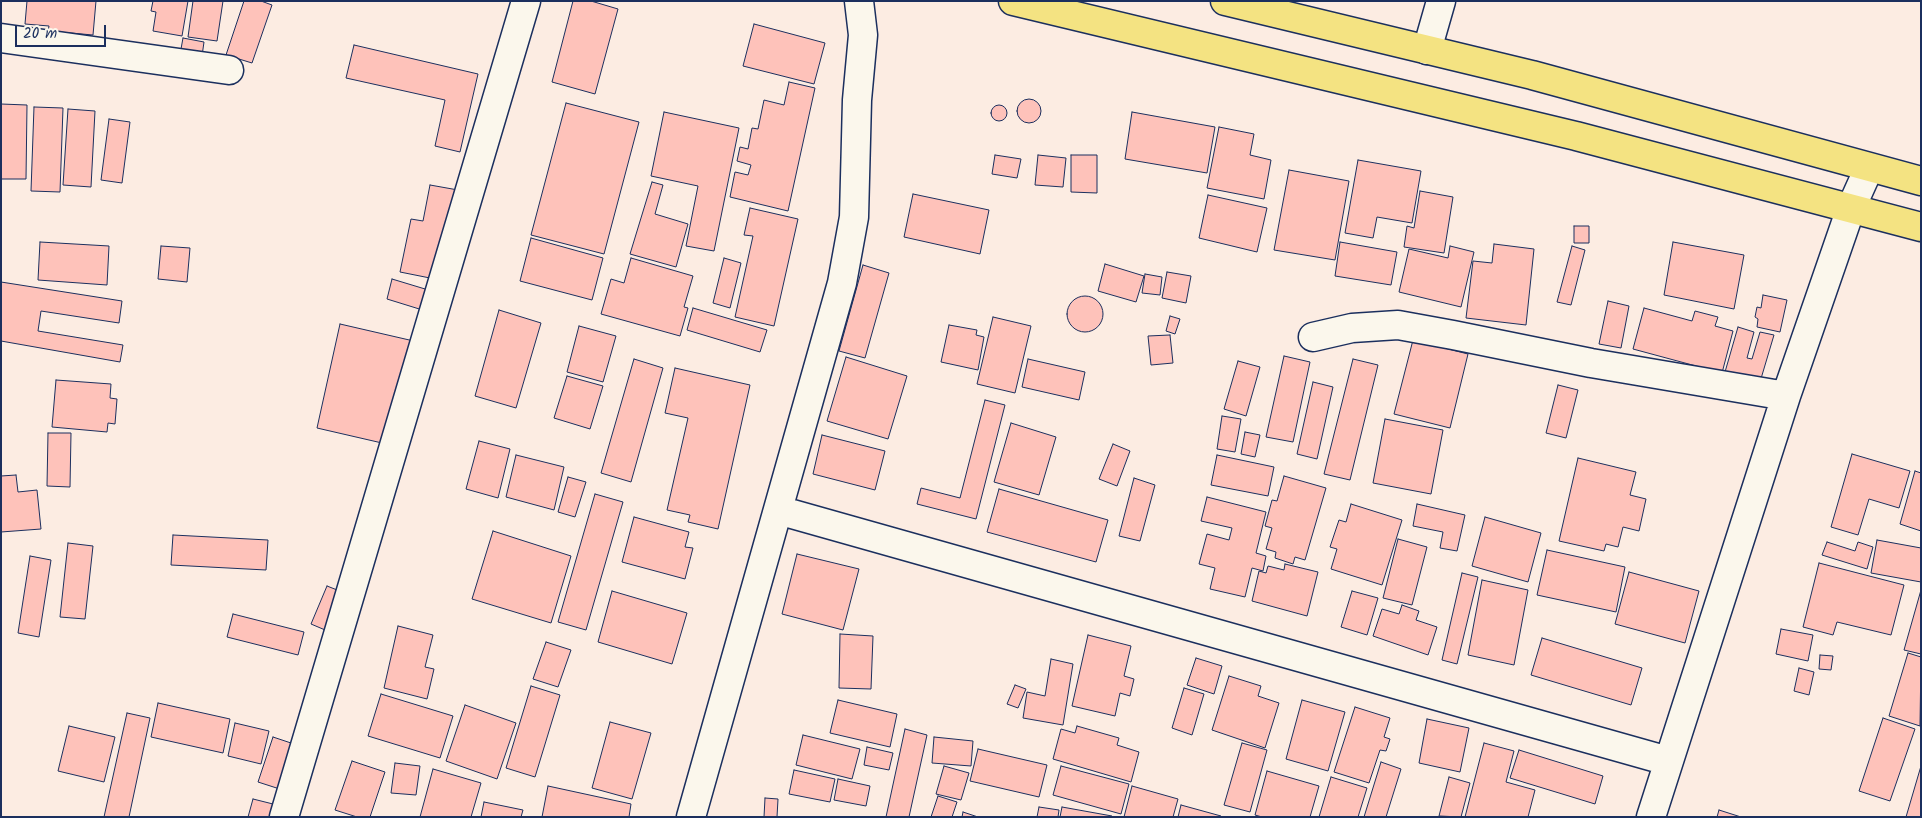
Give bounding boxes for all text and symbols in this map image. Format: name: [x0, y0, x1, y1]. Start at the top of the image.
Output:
scale bar: [18, 15, 109, 47]
text: 20 m: [23, 22, 57, 46]

